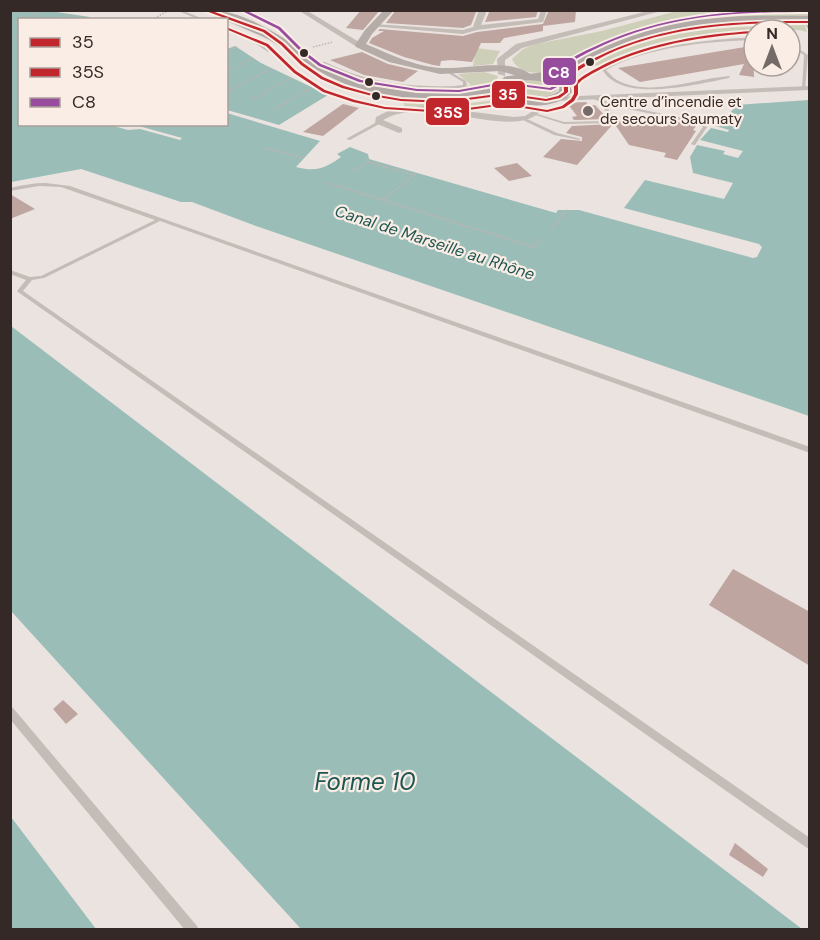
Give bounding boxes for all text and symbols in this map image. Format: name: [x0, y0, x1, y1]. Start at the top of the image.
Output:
legend: [18, 18, 228, 126]
north arrow: [742, 18, 802, 78]
text: N: [766, 23, 778, 44]
text: 35: [72, 30, 94, 54]
unlabelled marker: [298, 47, 310, 59]
unlabelled marker: [584, 56, 596, 68]
line badge: C8: [542, 57, 577, 86]
text: 35S: [72, 60, 104, 84]
text: C8: [548, 62, 570, 83]
unlabelled marker: [363, 76, 375, 88]
line badge: 35: [491, 80, 526, 109]
text: 35: [498, 84, 518, 105]
text: C8: [72, 90, 96, 114]
unlabelled marker: [370, 90, 382, 102]
place label: Centre d’incendie et de secours Saumaty: [600, 92, 743, 129]
line badge: 35S: [425, 97, 470, 126]
text: 35S: [433, 102, 463, 123]
marker: Centre d’incendie et de secours Saumaty: [581, 104, 595, 118]
water label: Canal de Marseille au Rhône: [332, 200, 537, 285]
water label: Forme 10: [315, 766, 415, 797]

